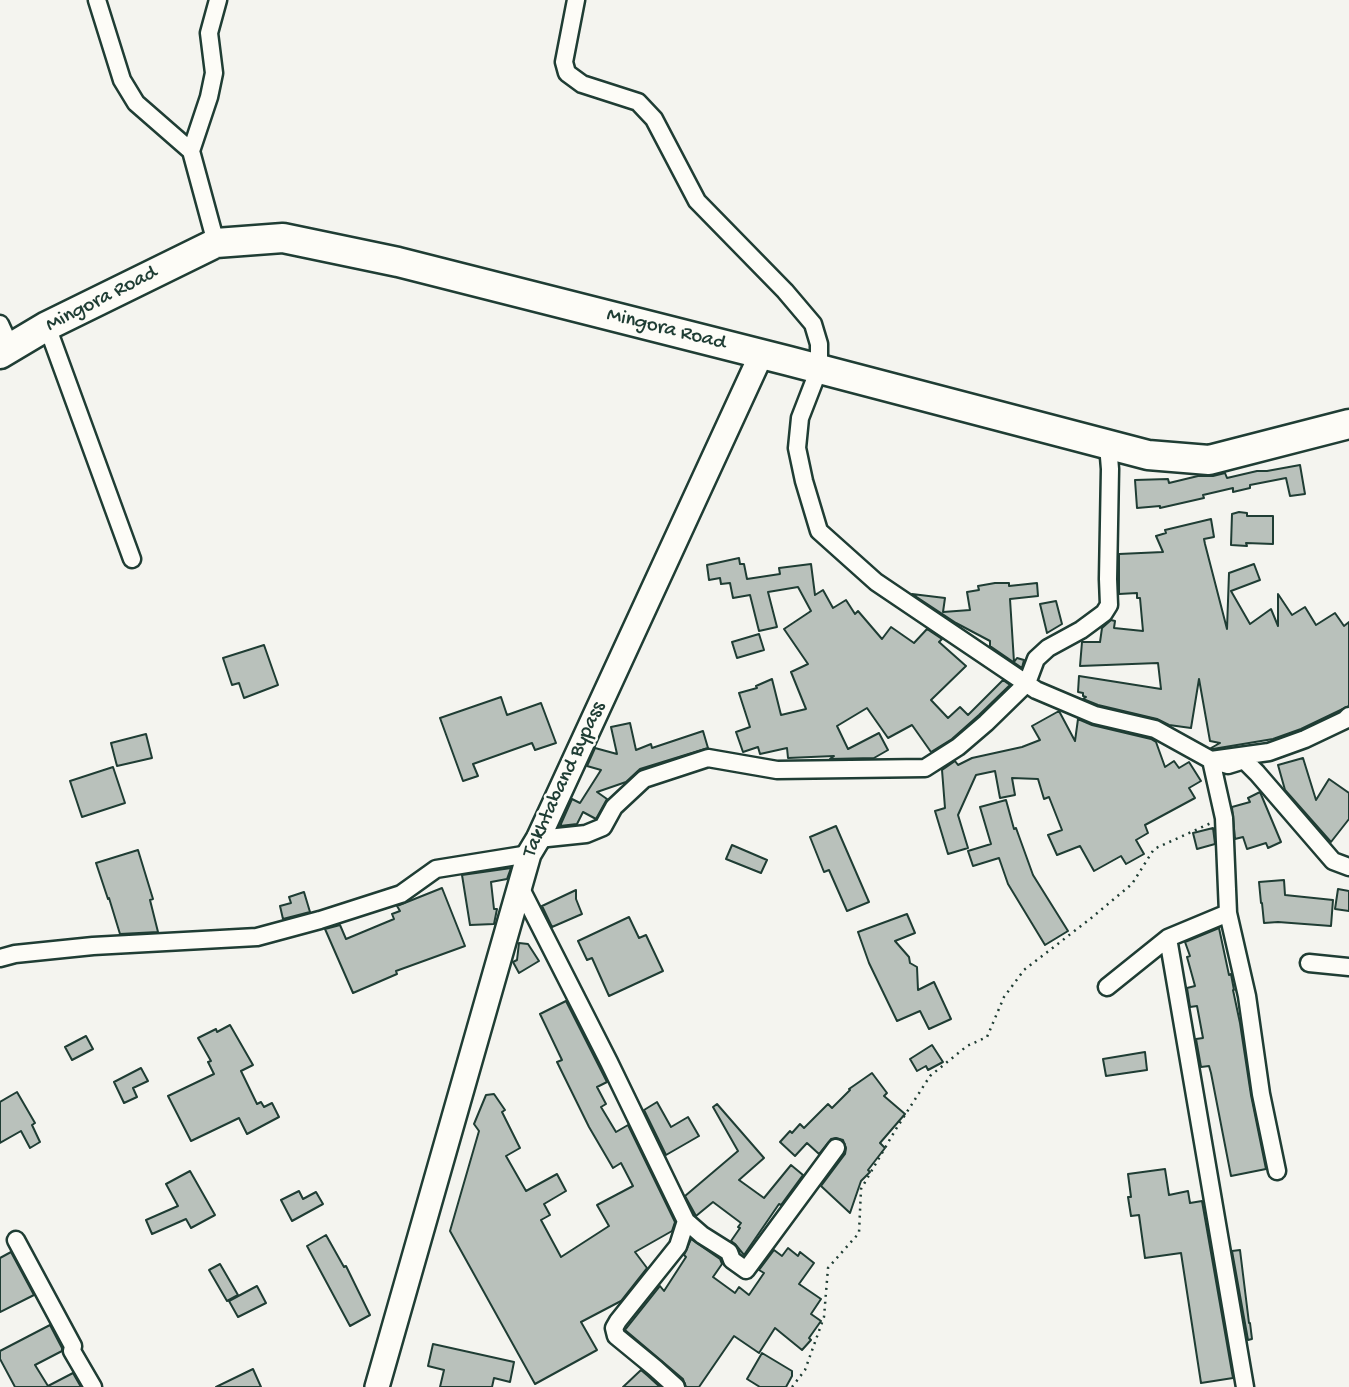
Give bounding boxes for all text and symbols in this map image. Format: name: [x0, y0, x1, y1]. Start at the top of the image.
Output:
street label: Mingora Road: [42, 261, 162, 339]
street label: Mingora Road: [604, 303, 728, 357]
street label: Takhtaband Bypass: [518, 698, 612, 862]

